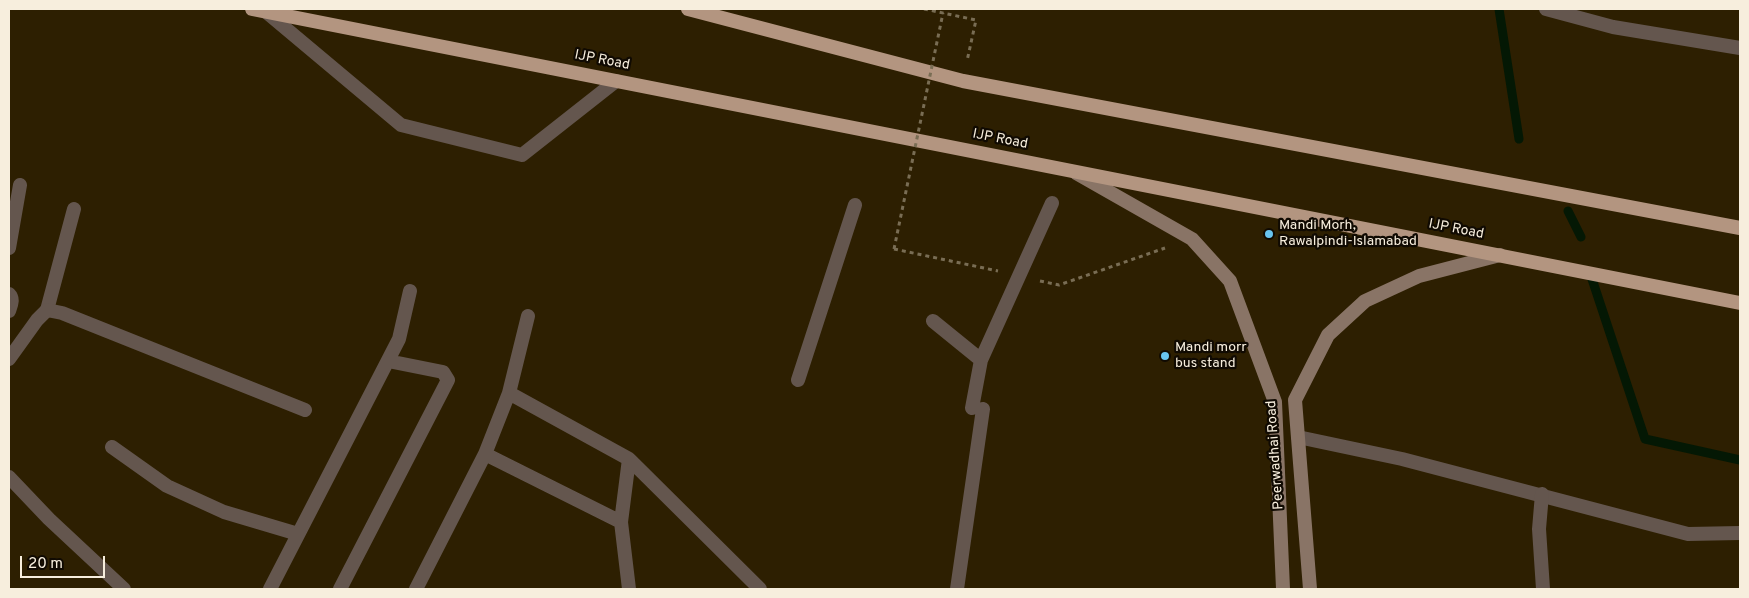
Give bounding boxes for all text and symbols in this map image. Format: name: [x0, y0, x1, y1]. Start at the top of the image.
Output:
street label: IJP Road: [573, 47, 631, 75]
street label: IJP Road: [971, 126, 1029, 154]
street label: IJP Road: [1427, 216, 1485, 244]
place label: Mandi Morh, Rawalpindi-Islamabad: [1279, 218, 1417, 250]
marker: Mandi Morh, Rawalpindi-Islamabad: [1263, 228, 1275, 240]
place label: Mandi morr bus stand: [1175, 340, 1247, 372]
marker: Mandi morr bus stand: [1159, 350, 1171, 362]
street label: Peerwadhai Road: [1264, 400, 1288, 510]
scale bar: [22, 546, 108, 578]
text: 20 m: [28, 555, 63, 574]

